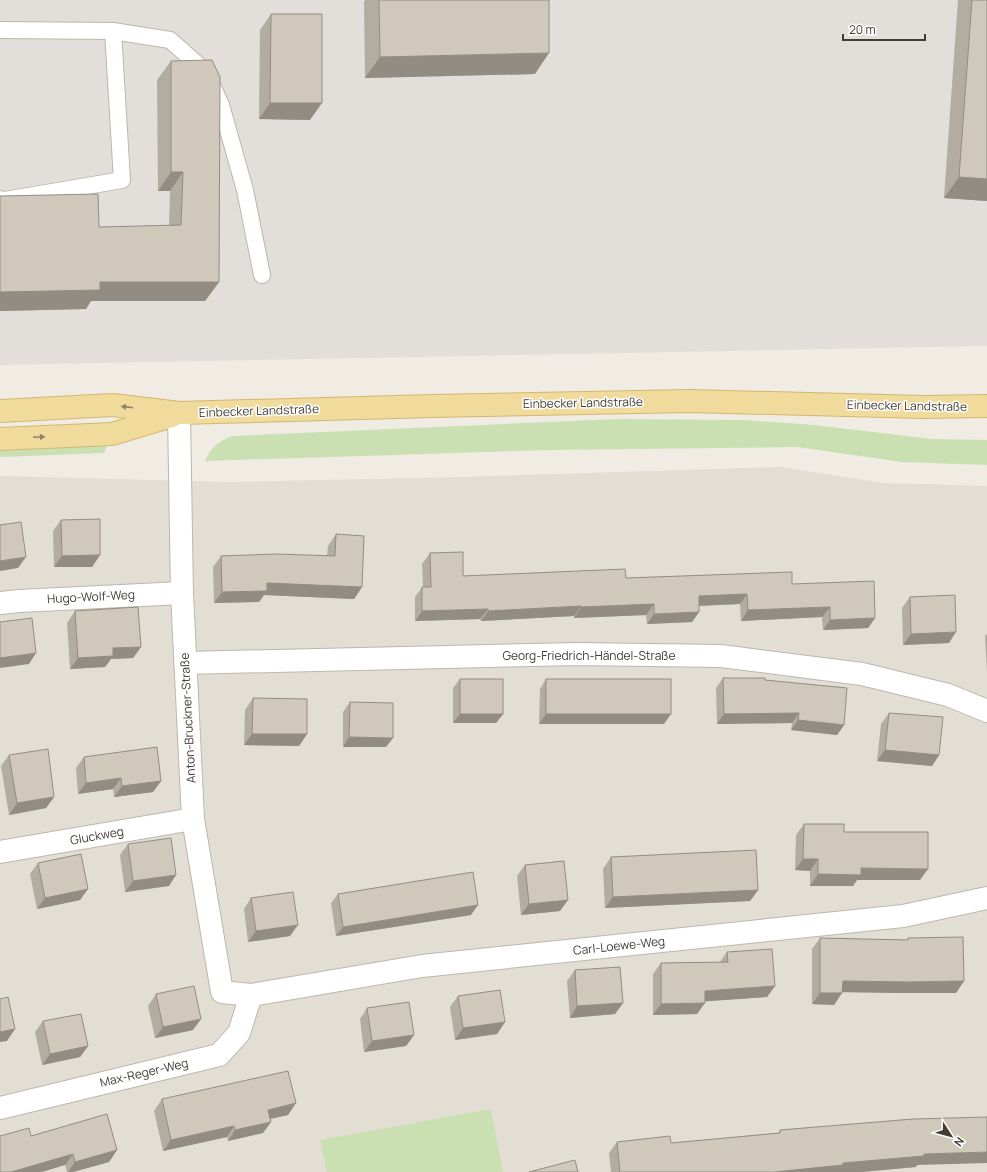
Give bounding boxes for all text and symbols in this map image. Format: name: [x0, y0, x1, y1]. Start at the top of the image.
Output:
scale bar: [843, 16, 925, 42]
text: 20 m: [849, 21, 876, 38]
street label: Einbecker Landstraße: [523, 393, 643, 412]
street label: Einbecker Landstraße: [847, 396, 967, 415]
street label: Einbecker Landstraße: [199, 400, 319, 421]
one-way arrow: [121, 404, 133, 410]
one-way arrow: [33, 434, 46, 440]
street label: Hugo-Wolf-Weg: [47, 586, 135, 607]
street label: Georg-Friedrich-Händel-Straße: [502, 647, 676, 664]
street label: Anton-Bruckner-Straße: [176, 652, 199, 784]
street label: Gluckweg: [69, 822, 125, 849]
street label: Carl-Loewe-Weg: [572, 932, 666, 959]
street label: Max-Reger-Weg: [98, 1054, 190, 1091]
north arrow: [931, 1116, 971, 1156]
text: N: [951, 1135, 968, 1150]

